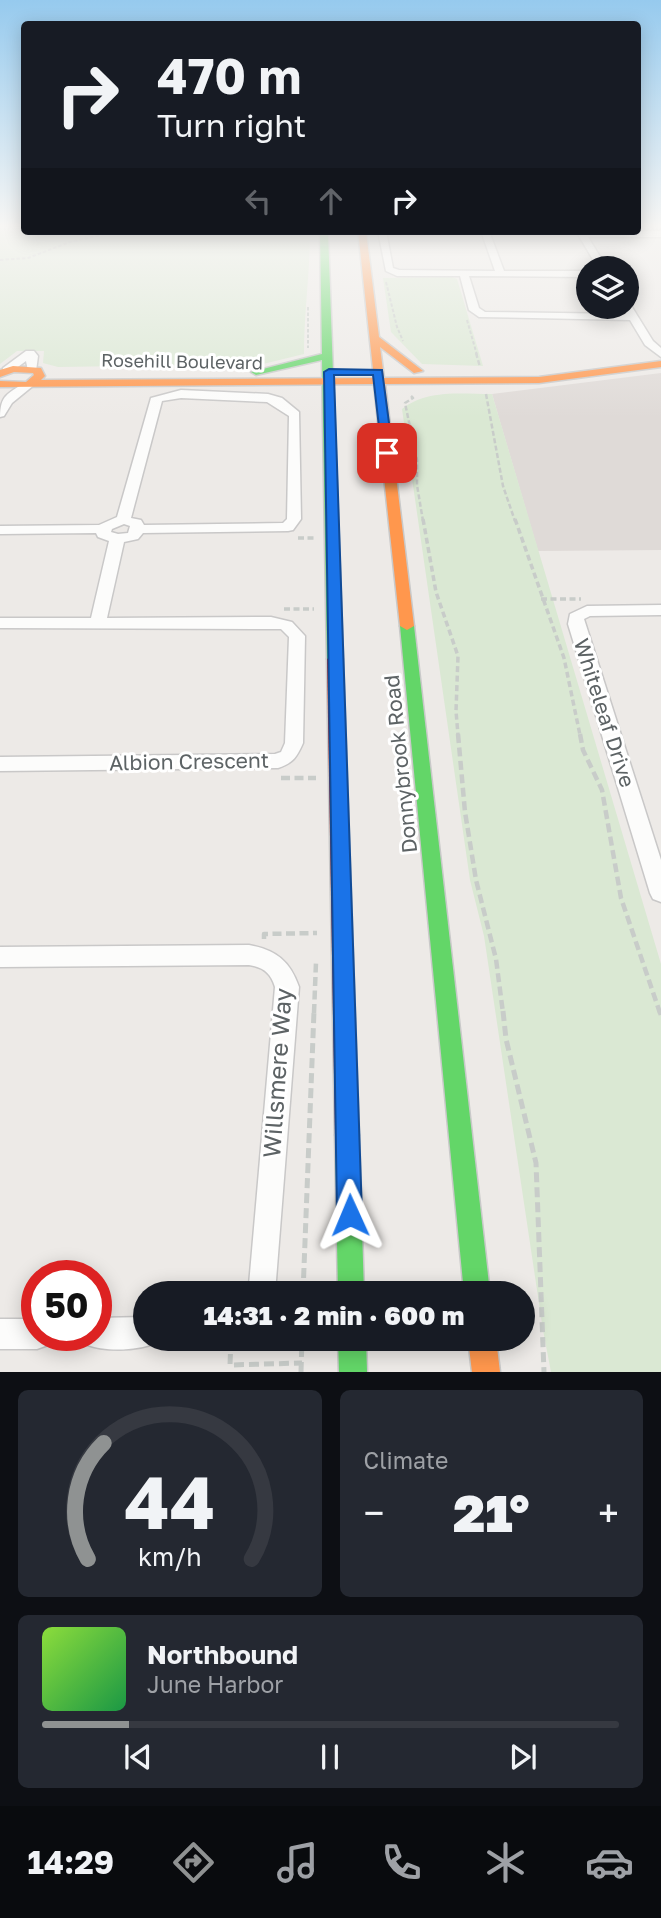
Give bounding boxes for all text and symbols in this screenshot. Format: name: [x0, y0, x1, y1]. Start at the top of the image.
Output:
text: 470 m: [157, 46, 301, 105]
icon: right: [42, 49, 133, 140]
text: Turn right: [157, 106, 306, 144]
icon: left: [239, 182, 277, 220]
icon: ahead: [312, 182, 350, 220]
icon: right: [385, 182, 423, 220]
map controls: [576, 256, 639, 319]
button: layers: [576, 256, 639, 319]
street label: Rosehill Boulevard: [101, 349, 263, 373]
pin: [357, 423, 417, 483]
icon: arrive: [368, 434, 406, 472]
street label: Whiteleaf Drive: [569, 635, 641, 790]
street label: Donnybrook Road: [378, 674, 422, 855]
street label: Albion Crescent: [109, 747, 269, 775]
street label: Willsmere Way: [256, 987, 297, 1159]
position arrow: [313, 1178, 387, 1252]
speed limit sign: 50: [21, 1260, 112, 1351]
text: 14:31 · 2 min · 600 m: [204, 1300, 464, 1331]
text: Climate: [364, 1446, 448, 1474]
text: 44: [124, 1459, 215, 1546]
text: 21°: [453, 1481, 530, 1543]
text: −: [364, 1490, 384, 1535]
text: +: [598, 1490, 619, 1535]
text: km/h: [138, 1541, 202, 1572]
text: Northbound: [147, 1639, 298, 1670]
text: June Harbor: [147, 1670, 283, 1698]
icon: previous: [119, 1738, 157, 1776]
icon: pause: [311, 1738, 349, 1776]
icon: next: [504, 1738, 542, 1776]
icon: directions: [169, 1838, 218, 1887]
icon: music: [273, 1838, 322, 1887]
icon: phone: [377, 1838, 426, 1887]
icon: climate: [481, 1838, 530, 1887]
icon: car: [585, 1838, 634, 1887]
text: 14:29: [27, 1843, 114, 1881]

